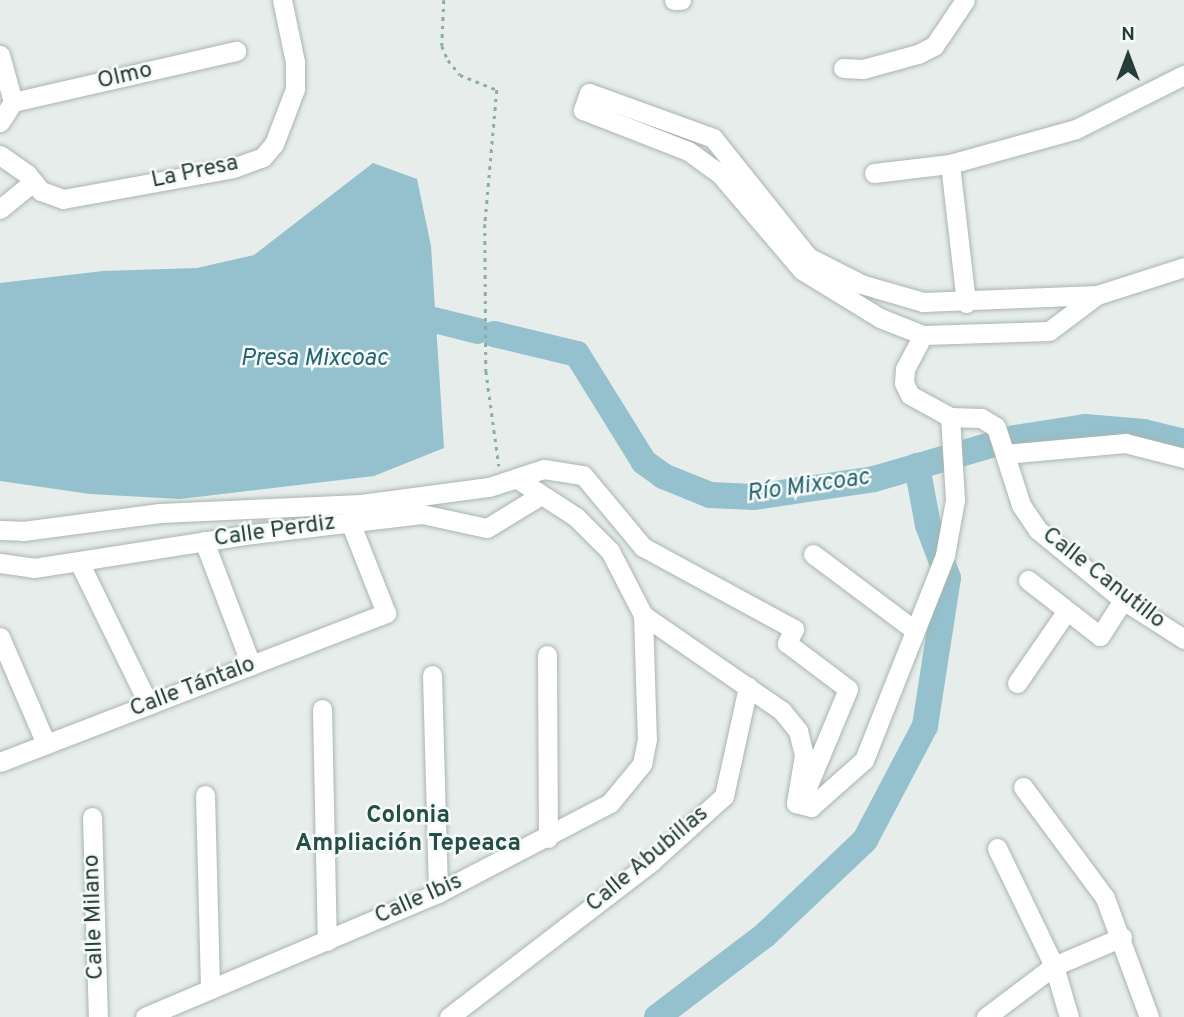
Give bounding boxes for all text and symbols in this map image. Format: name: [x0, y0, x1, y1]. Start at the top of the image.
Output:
north arrow: [1093, 21, 1163, 91]
text: N: [1121, 23, 1135, 47]
street label: Olmo: [95, 57, 155, 97]
street label: La Presa: [149, 150, 241, 196]
water label: Presa Mixcoac: [240, 346, 388, 374]
water label: Río Mixcoac: [745, 464, 871, 510]
street label: Calle Perdiz: [212, 510, 338, 554]
street label: Calle Canutillo: [1036, 522, 1170, 636]
street label: Calle Tántalo: [126, 651, 260, 725]
street label: Calle Abubillas: [581, 801, 715, 919]
district label: Colonia Ampliación Tepeaca: [295, 803, 521, 859]
street label: Calle Milano: [79, 854, 111, 980]
street label: Calle Ibis: [371, 869, 467, 931]

